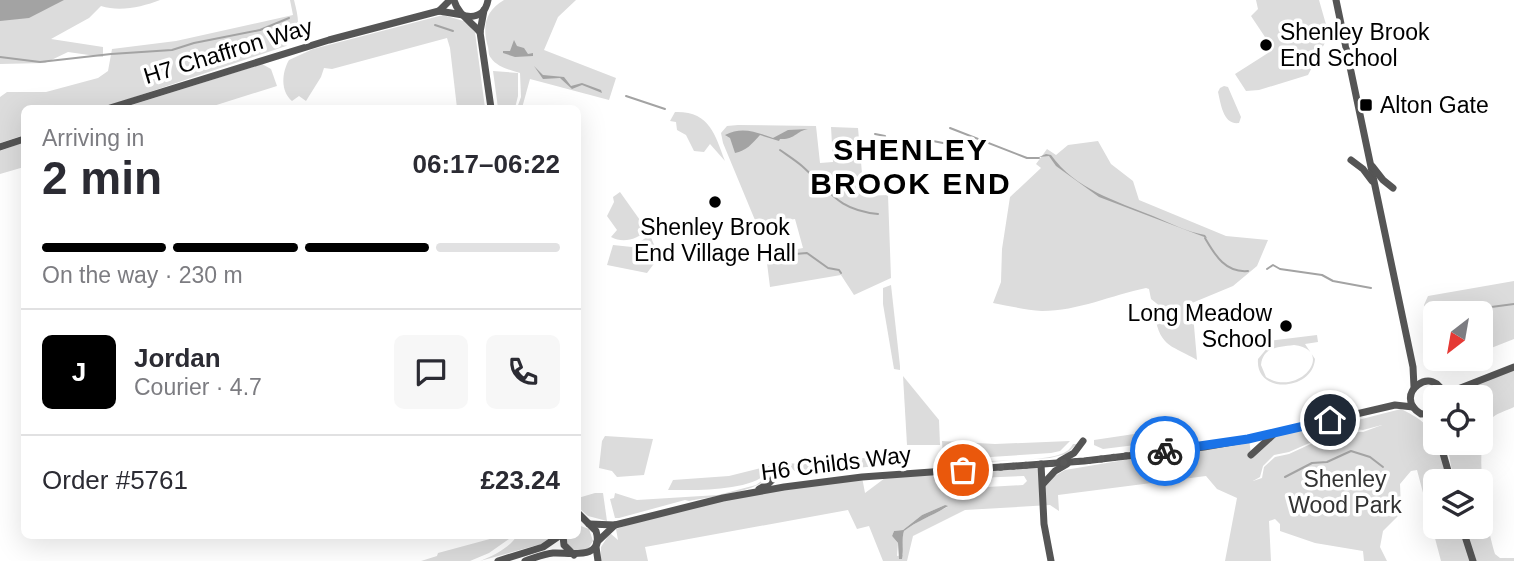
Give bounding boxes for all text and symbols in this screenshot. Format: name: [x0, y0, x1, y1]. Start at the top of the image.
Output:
street label: H7 Chaffron Way: [140, 13, 316, 89]
place label: Shenley Brook End School: [1280, 19, 1430, 71]
marker: Shenley Brook End School: [1258, 37, 1274, 53]
place label: Alton Gate: [1380, 92, 1489, 118]
marker: Alton Gate: [1358, 97, 1374, 113]
text: Arriving in: [42, 125, 144, 151]
district label: SHENLEY BROOK END: [810, 133, 1012, 200]
text: 06:17–06:22: [413, 149, 560, 179]
text: 2 min: [42, 152, 162, 204]
marker: Shenley Brook End Village Hall: [707, 194, 723, 210]
place label: Shenley Brook End Village Hall: [634, 214, 796, 266]
text: On the way · 230 m: [42, 262, 243, 288]
place label: Long Meadow School: [1128, 300, 1272, 352]
north arrow: [1423, 301, 1493, 371]
map controls: [1423, 301, 1493, 539]
marker: Long Meadow School: [1278, 318, 1294, 334]
button: chat: [394, 335, 468, 409]
button: phone: [486, 335, 560, 409]
text: Jordan: [134, 343, 221, 373]
text: J: [72, 357, 86, 387]
text: Courier · 4.7: [134, 374, 262, 400]
button: locate: [1423, 385, 1493, 455]
pin: [1300, 390, 1360, 450]
icon: home: [1311, 401, 1349, 439]
courier: [1130, 416, 1200, 486]
icon: bike: [1146, 432, 1184, 470]
pin: [933, 440, 993, 500]
street label: H6 Childs Way: [759, 441, 913, 485]
icon: bag: [944, 451, 982, 489]
text: Order #5761: [42, 465, 188, 495]
text: £23.24: [480, 465, 560, 495]
park label: Shenley Wood Park: [1288, 466, 1402, 518]
button: layers: [1423, 469, 1493, 539]

